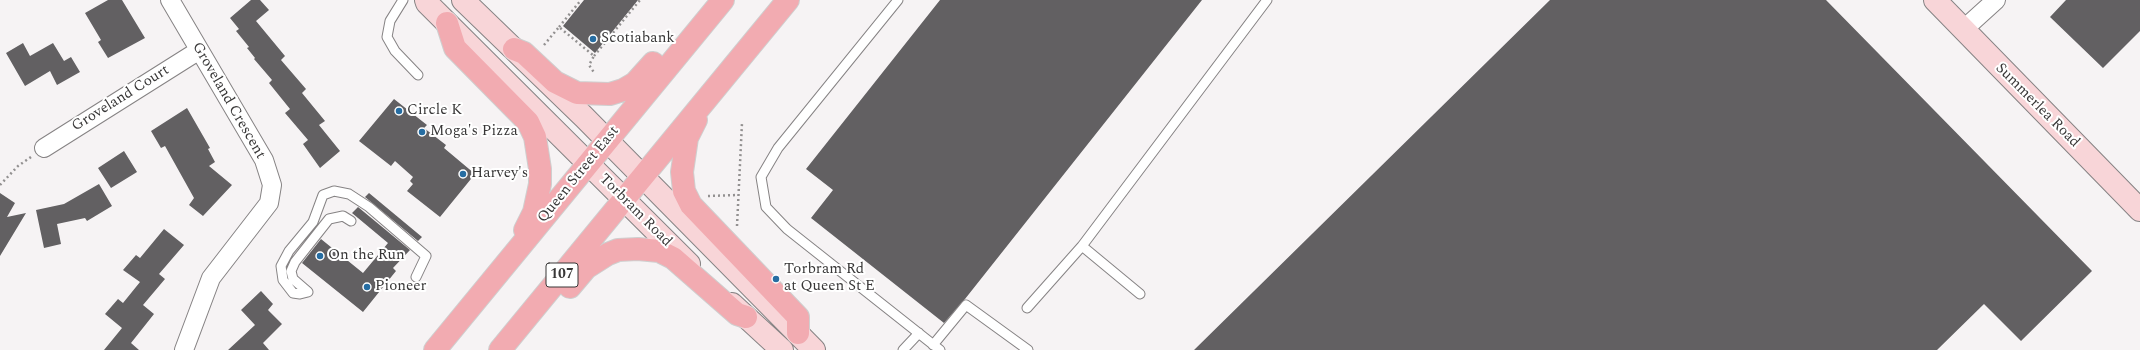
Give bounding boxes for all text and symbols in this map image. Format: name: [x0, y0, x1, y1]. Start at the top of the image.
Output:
place label: Scotiabank: [601, 30, 675, 48]
marker: Scotiabank: [588, 34, 598, 44]
street label: Groveland Crescent: [187, 39, 269, 163]
street label: Summerlea Road: [1991, 60, 2083, 152]
street label: Groveland Court: [69, 62, 173, 136]
place label: Circle K: [407, 102, 462, 120]
marker: Circle K: [394, 106, 404, 116]
place label: Moga's Pizza: [430, 123, 518, 141]
street label: Queen Street East: [534, 123, 624, 227]
marker: Moga's Pizza: [417, 127, 427, 137]
place label: Harvey's: [471, 165, 528, 183]
marker: Harvey's: [458, 169, 468, 179]
street label: Torbram Road: [595, 171, 675, 251]
place label: On the Run: [328, 247, 405, 265]
marker: On the Run: [315, 251, 325, 261]
place label: Torbram Rd at Queen St E: [784, 261, 875, 296]
road number: 107: [546, 263, 578, 287]
marker: Torbram Rd at Queen St E: [771, 274, 781, 284]
place label: Pioneer: [375, 278, 427, 296]
marker: Pioneer: [362, 282, 372, 292]

